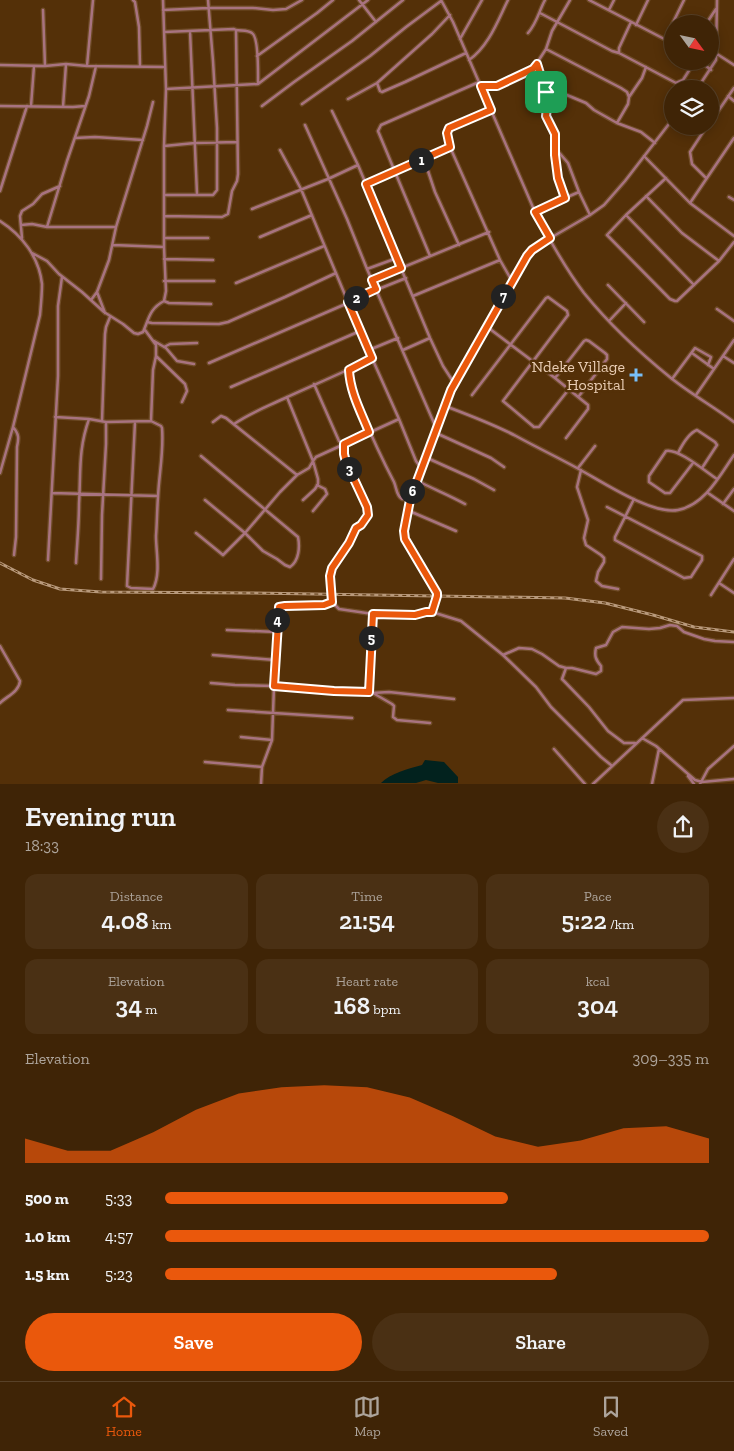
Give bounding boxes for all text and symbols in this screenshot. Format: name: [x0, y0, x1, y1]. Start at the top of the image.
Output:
north arrow: [664, 15, 719, 70]
map controls: [664, 15, 719, 135]
pin: [525, 71, 567, 113]
icon: arrive: [532, 78, 560, 106]
button: layers: [664, 80, 719, 135]
pin: 1: [408, 148, 434, 172]
text: 1: [419, 152, 424, 169]
pin: 7: [490, 284, 516, 308]
pin: 2: [344, 286, 368, 310]
text: 7: [500, 288, 507, 305]
text: 2: [353, 290, 360, 307]
place label: Ndeke Village Hospital: [531, 357, 625, 394]
marker: Ndeke Village Hospital: [629, 368, 643, 382]
pin: 3: [336, 456, 362, 482]
text: 3: [346, 461, 353, 478]
pin: 6: [400, 478, 424, 504]
text: 6: [409, 483, 416, 500]
pin: 4: [264, 608, 290, 632]
text: 4: [274, 612, 281, 629]
pin: 5: [358, 626, 384, 650]
text: 5: [368, 630, 375, 647]
text: Evening run: [25, 800, 176, 833]
button: share: [657, 801, 709, 853]
text: 18:33: [25, 836, 59, 855]
text: Distance: [110, 888, 163, 905]
text: Time: [351, 888, 383, 905]
text: Pace: [584, 888, 612, 905]
text: 4.08: [101, 905, 149, 935]
text: 21:54: [339, 905, 395, 935]
text: 5:22: [561, 905, 607, 935]
text: km: [149, 916, 171, 933]
text: /km: [607, 916, 634, 933]
text: Elevation: [108, 973, 165, 990]
text: Heart rate: [336, 973, 398, 990]
text: kcal: [586, 973, 610, 990]
text: 34: [115, 990, 142, 1020]
text: 168: [333, 990, 370, 1020]
text: 304: [577, 990, 618, 1020]
text: m: [142, 1001, 157, 1018]
text: bpm: [370, 1001, 401, 1018]
text: Elevation: [25, 1049, 90, 1068]
text: 309–335 m: [633, 1049, 709, 1068]
text: 500 m: [25, 1189, 69, 1208]
text: 5:33: [105, 1189, 132, 1208]
text: 1.0 km: [25, 1227, 70, 1246]
text: 4:57: [105, 1227, 133, 1246]
text: 1.5 km: [25, 1265, 69, 1284]
text: 5:23: [105, 1265, 133, 1284]
button: Save: [25, 1313, 362, 1371]
button: Share: [372, 1313, 709, 1371]
tab: Home: [106, 1393, 142, 1440]
tab: Map: [353, 1393, 381, 1440]
tab: Saved: [593, 1393, 628, 1440]

